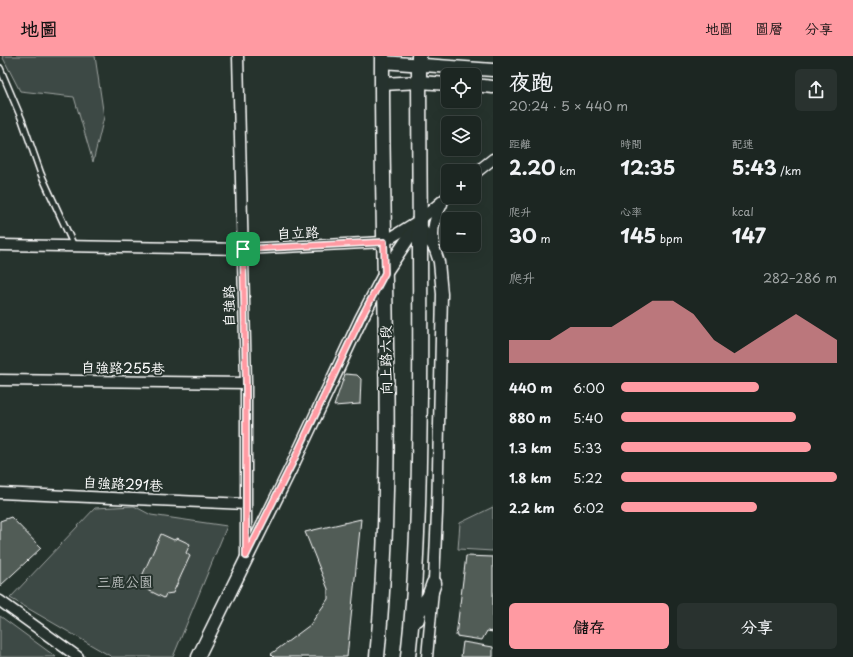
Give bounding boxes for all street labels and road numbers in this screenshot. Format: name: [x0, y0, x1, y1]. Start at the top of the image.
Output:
street label: 自立路: [276, 221, 319, 244]
street label: 自強路: [218, 285, 239, 327]
street label: 向上路六段: [374, 325, 397, 395]
street label: 自強路255巷: [81, 356, 166, 379]
street label: 自強路291巷: [82, 471, 165, 496]

